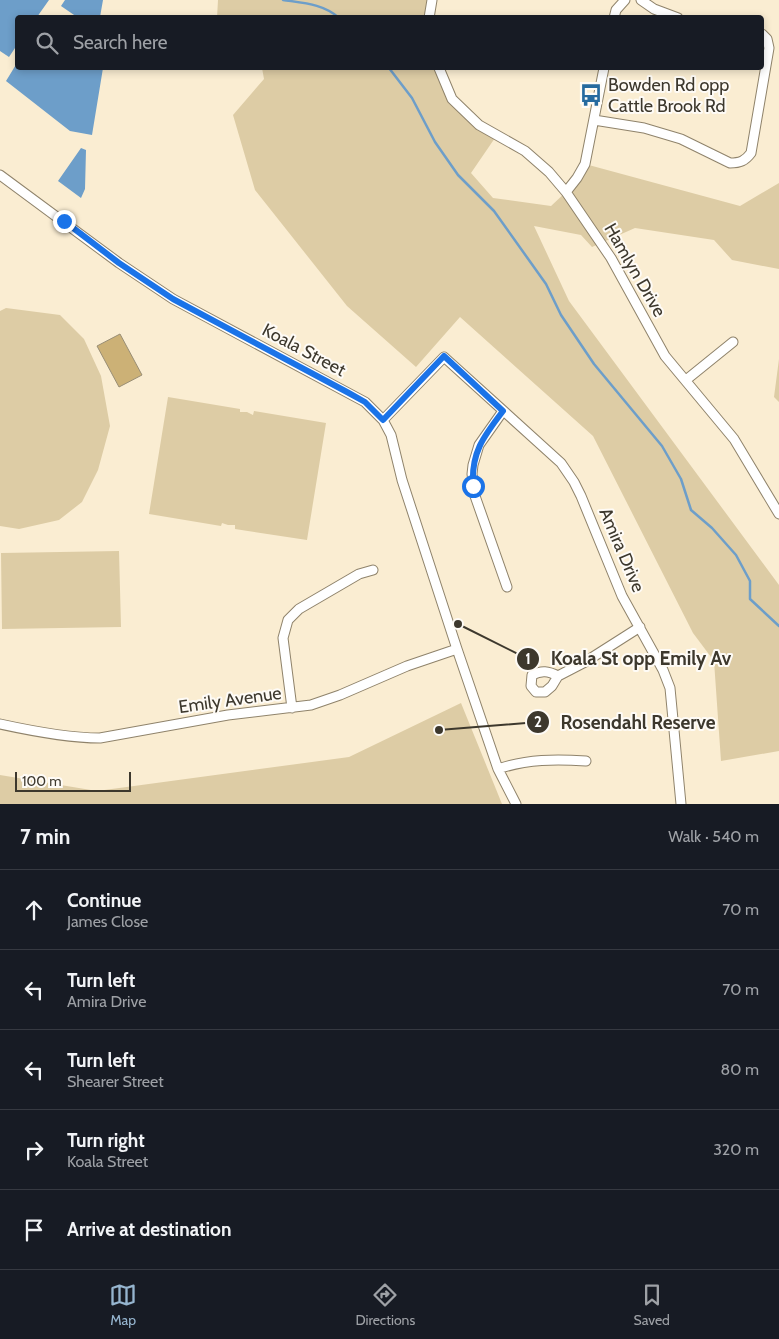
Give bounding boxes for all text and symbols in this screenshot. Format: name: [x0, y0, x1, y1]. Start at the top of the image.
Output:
search box: [15, 15, 764, 70]
icon: search: [33, 29, 61, 57]
text: Search here: [73, 31, 167, 54]
place label: Bowden Rd opp Cattle Brook Rd: [608, 74, 729, 117]
bus stop icon: Bowden Rd opp Cattle Brook Rd: [578, 82, 604, 108]
route end: [53, 210, 76, 233]
street label: Hamlyn Drive: [599, 219, 671, 321]
street label: Koala Street: [259, 319, 349, 381]
route start: [462, 475, 485, 498]
street label: Amira Drive: [594, 505, 650, 595]
callout: Koala St opp Emily Av: [516, 642, 741, 676]
text: Koala St opp Emily Av: [551, 647, 732, 670]
text: 1: [525, 650, 531, 668]
street label: Emily Avenue: [177, 682, 283, 718]
callout: Rosendahl Reserve: [526, 705, 726, 739]
text: Rosendahl Reserve: [560, 711, 716, 734]
text: 2: [534, 713, 542, 731]
scale bar: [15, 769, 131, 792]
text: 100 m: [22, 772, 62, 790]
text: 7 min: [20, 824, 70, 849]
text: Walk · 540 m: [668, 827, 759, 846]
text: Continue: [67, 889, 141, 912]
icon: ahead: [20, 896, 48, 924]
text: 70 m: [722, 900, 759, 919]
text: James Close: [67, 912, 148, 931]
text: Turn left: [67, 969, 135, 992]
icon: left: [20, 976, 48, 1004]
text: 70 m: [722, 980, 759, 999]
text: Amira Drive: [67, 992, 146, 1011]
text: Turn left: [67, 1049, 135, 1072]
icon: left: [20, 1056, 48, 1084]
text: 80 m: [721, 1060, 759, 1079]
text: Shearer Street: [67, 1072, 164, 1091]
text: Turn right: [67, 1129, 145, 1152]
icon: right: [20, 1136, 48, 1164]
text: 320 m: [713, 1140, 759, 1159]
text: Koala Street: [67, 1152, 148, 1171]
icon: arrive: [20, 1216, 48, 1244]
text: Arrive at destination: [67, 1218, 231, 1241]
tab: Map: [109, 1281, 137, 1329]
tab: Directions: [355, 1281, 415, 1329]
tab: Saved: [633, 1281, 670, 1329]

